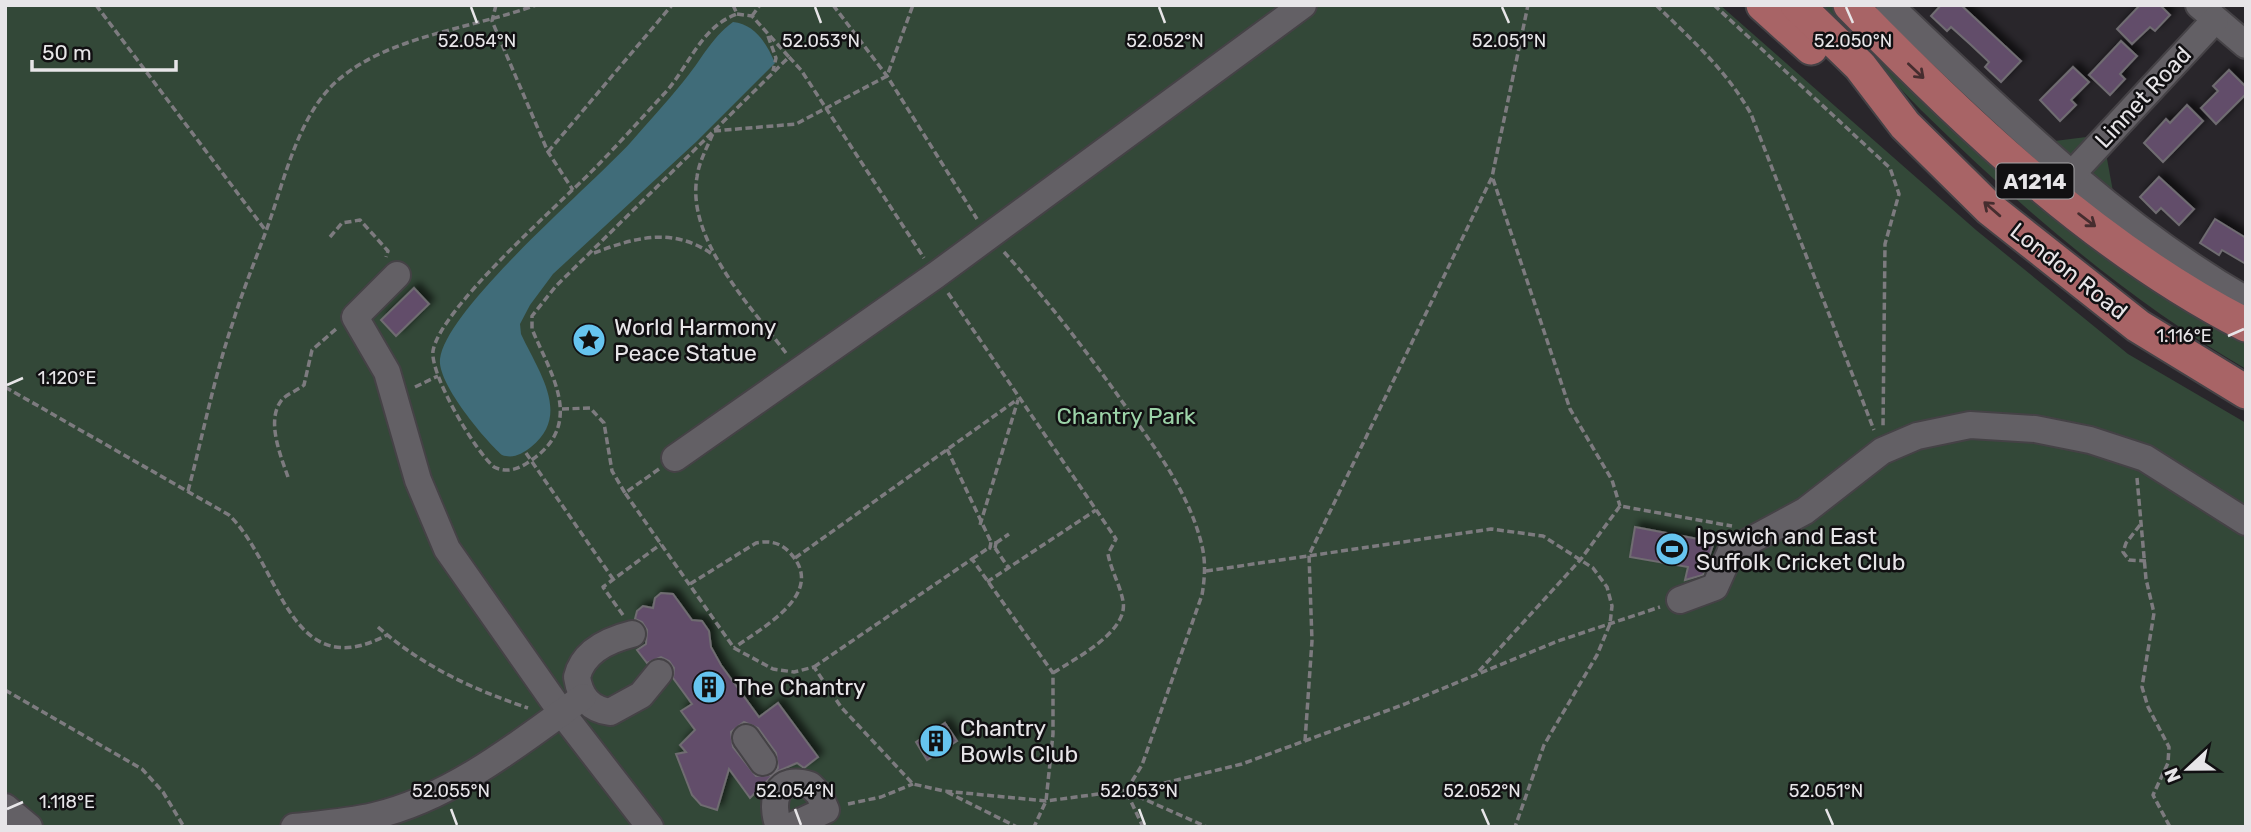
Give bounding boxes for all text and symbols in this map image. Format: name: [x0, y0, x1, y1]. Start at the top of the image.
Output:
scale bar: [32, 28, 175, 72]
text: 52.054°N: [438, 30, 516, 52]
text: 52.053°N: [782, 30, 860, 52]
text: 52.052°N: [1126, 30, 1204, 52]
text: 52.051°N: [1472, 30, 1546, 52]
text: 52.050°N: [1814, 30, 1892, 52]
text: 50 m: [42, 40, 92, 65]
street label: Linnet Road: [2089, 41, 2197, 153]
one-way arrow: [1907, 62, 1924, 79]
road number: A1214: [1996, 164, 2074, 198]
one-way arrow: [1983, 201, 2001, 217]
one-way arrow: [2077, 212, 2096, 227]
street label: London Road: [2005, 217, 2133, 325]
place label: World Harmony Peace Statue: [614, 313, 777, 367]
place icon: World Harmony Peace Statue: [570, 321, 608, 359]
text: 1.116°E: [2156, 325, 2212, 347]
text: 1.120°E: [38, 367, 96, 389]
park label: Chantry Park: [1056, 402, 1196, 430]
place label: Ipswich and East Suffolk Cricket Club: [1696, 522, 1905, 576]
sports icon: Ipswich and East Suffolk Cricket Club: [1653, 530, 1691, 568]
building icon: The Chantry: [690, 668, 728, 706]
place label: The Chantry: [734, 673, 866, 701]
place label: Chantry Bowls Club: [960, 714, 1078, 768]
building icon: Chantry Bowls Club: [917, 722, 955, 760]
north arrow: [2153, 734, 2223, 804]
text: N: [2159, 765, 2186, 786]
text: 52.055°N: [412, 780, 490, 802]
text: 52.054°N: [756, 780, 834, 802]
text: 52.053°N: [1100, 780, 1178, 802]
text: 52.052°N: [1443, 780, 1521, 802]
text: 52.051°N: [1789, 780, 1863, 802]
text: 1.118°E: [39, 791, 95, 813]

